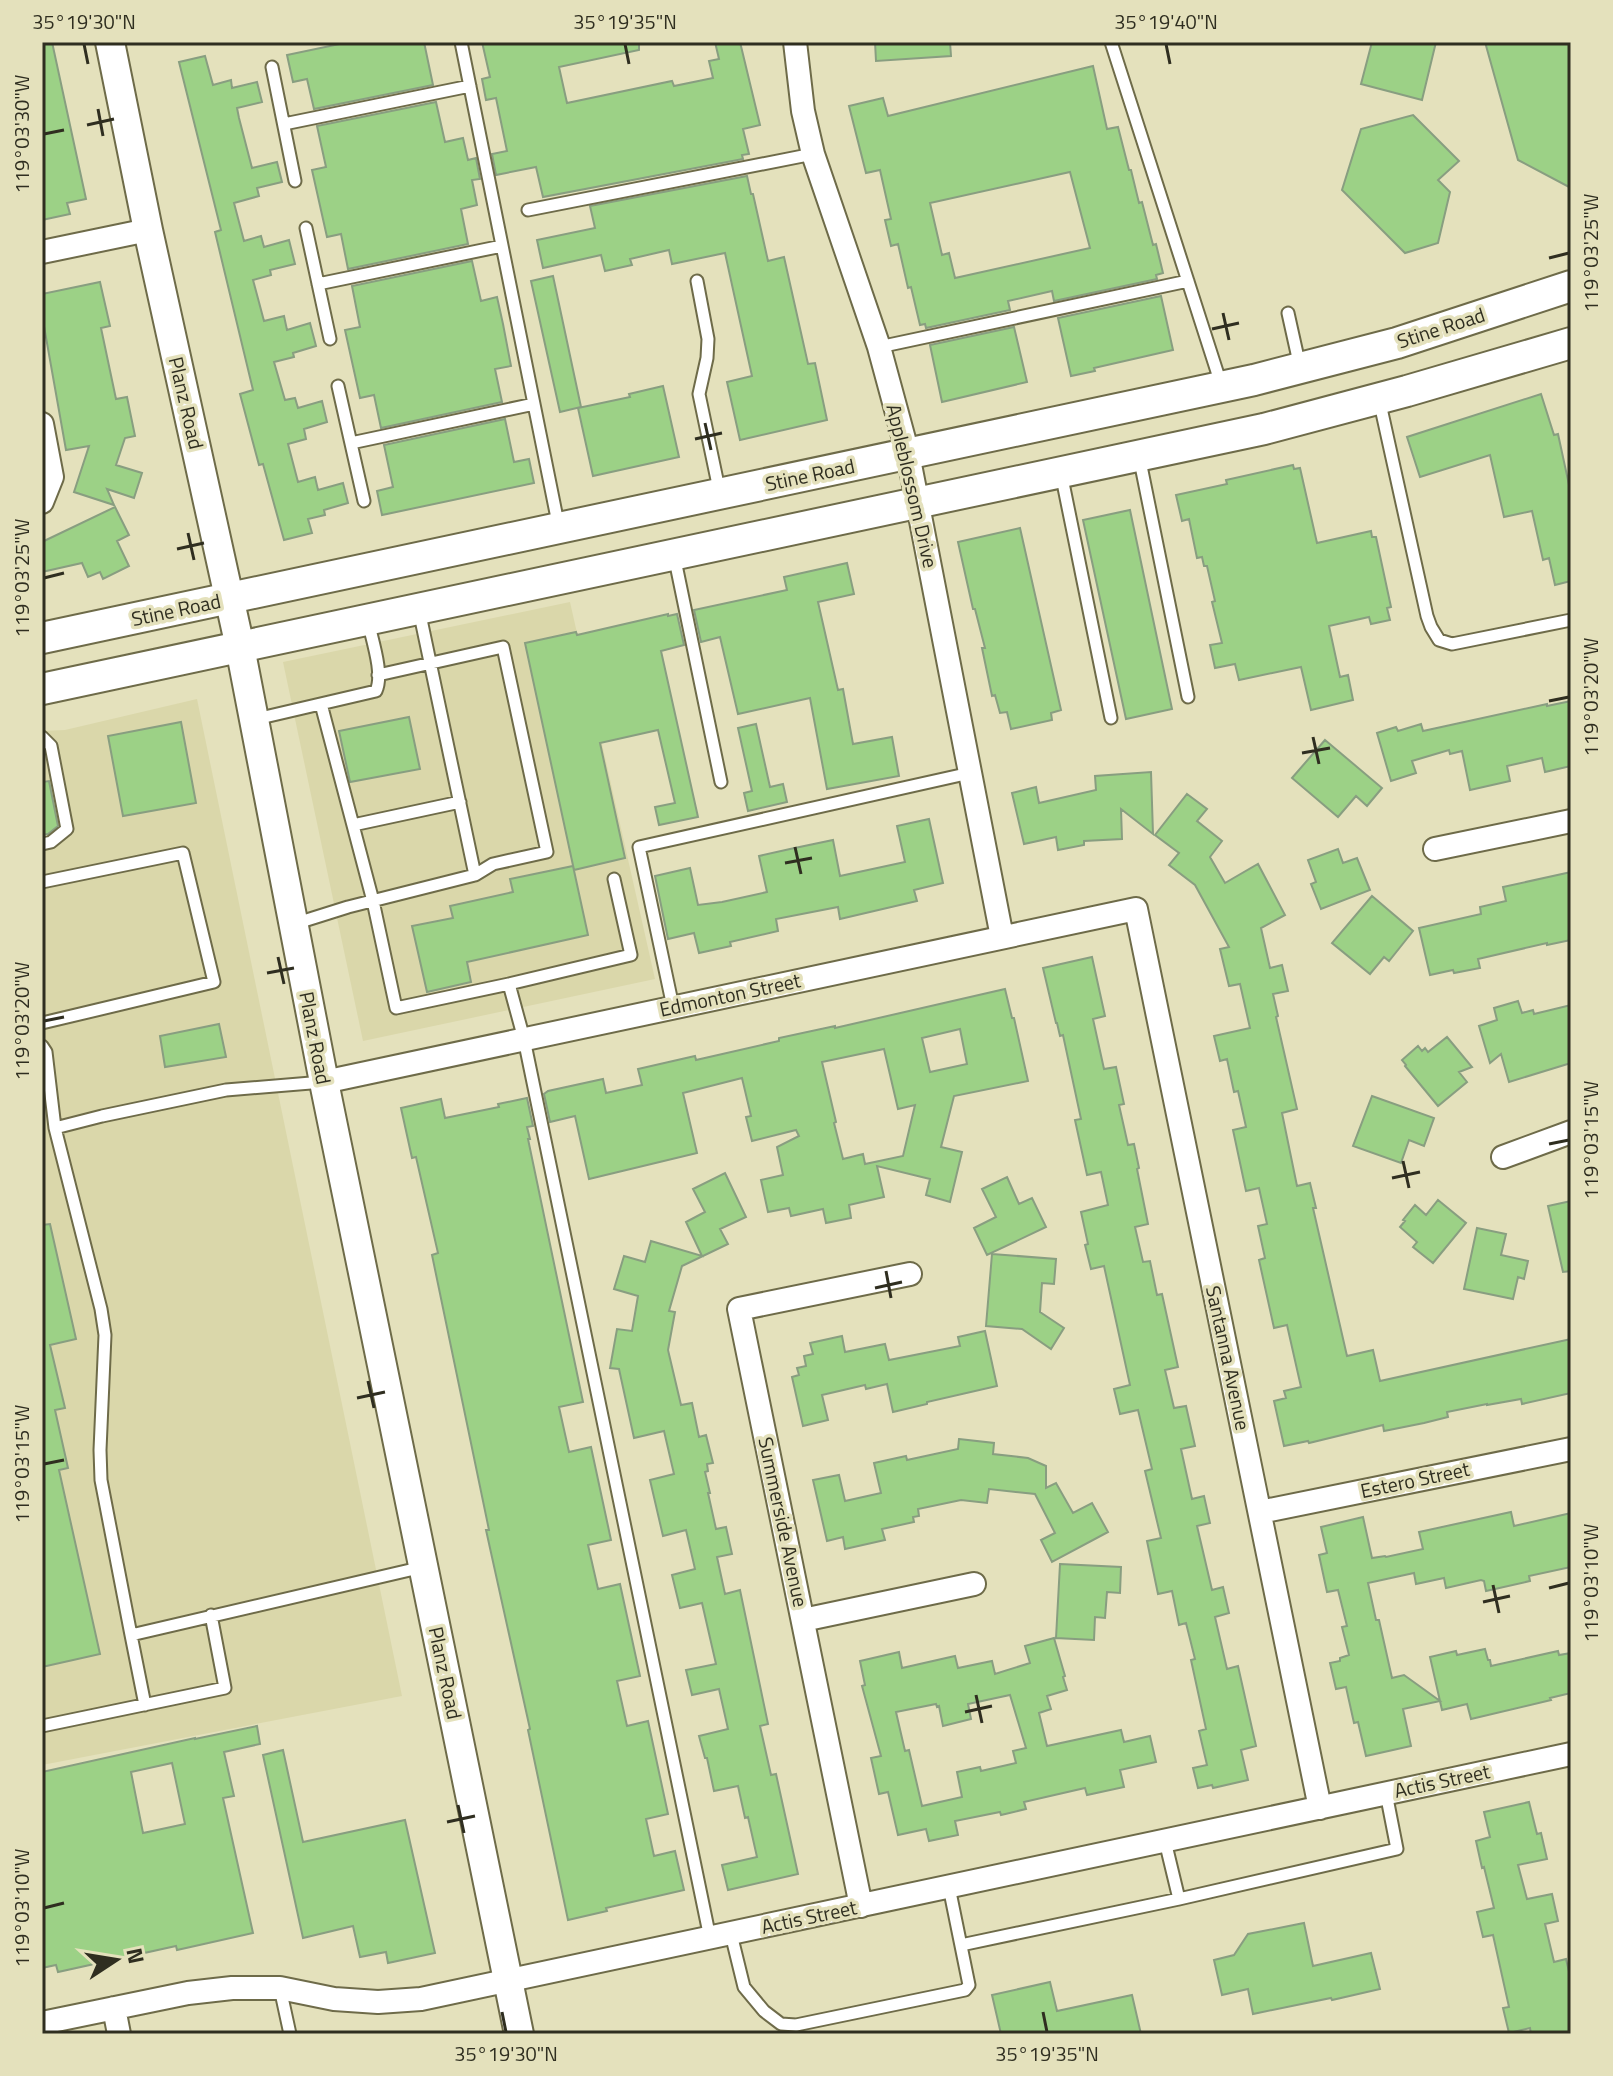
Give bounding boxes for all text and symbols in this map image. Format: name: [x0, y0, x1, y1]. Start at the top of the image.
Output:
text: 35°19'30"N: [32, 6, 136, 37]
text: 35°19'35"N: [573, 6, 677, 37]
text: 35°19'40"N: [1114, 6, 1218, 37]
text: 119°03'30"W: [6, 74, 37, 193]
text: 119°03'25"W: [1575, 193, 1606, 312]
street label: Stine Road: [1393, 299, 1489, 356]
street label: Planz Road: [161, 354, 212, 452]
street label: Appleblossom Drive: [879, 401, 946, 571]
street label: Stine Road: [762, 450, 857, 499]
text: 119°03'25"W: [6, 518, 37, 637]
street label: Stine Road: [128, 585, 223, 634]
text: 119°03'20"W: [1575, 637, 1606, 756]
text: 119°03'20"W: [6, 961, 37, 1080]
street label: Edmonton Street: [656, 964, 803, 1025]
street label: Planz Road: [291, 989, 340, 1087]
text: 119°03'15"W: [1575, 1080, 1606, 1199]
street label: Santanna Avenue: [1198, 1283, 1259, 1433]
text: 119°03'15"W: [6, 1404, 37, 1523]
street label: Summerside Avenue: [750, 1434, 817, 1610]
street label: Estero Street: [1358, 1453, 1472, 1506]
text: 119°03'10"W: [1575, 1523, 1606, 1642]
street label: Planz Road: [421, 1624, 470, 1722]
street label: Actis Street: [1391, 1755, 1493, 1806]
text: 119°03'10"W: [6, 1848, 37, 1967]
street label: Actis Street: [758, 1891, 860, 1942]
north arrow: [76, 1920, 156, 2000]
text: N: [117, 1945, 154, 1967]
text: 35°19'30"N: [454, 2038, 558, 2069]
text: 35°19'35"N: [995, 2038, 1099, 2069]

